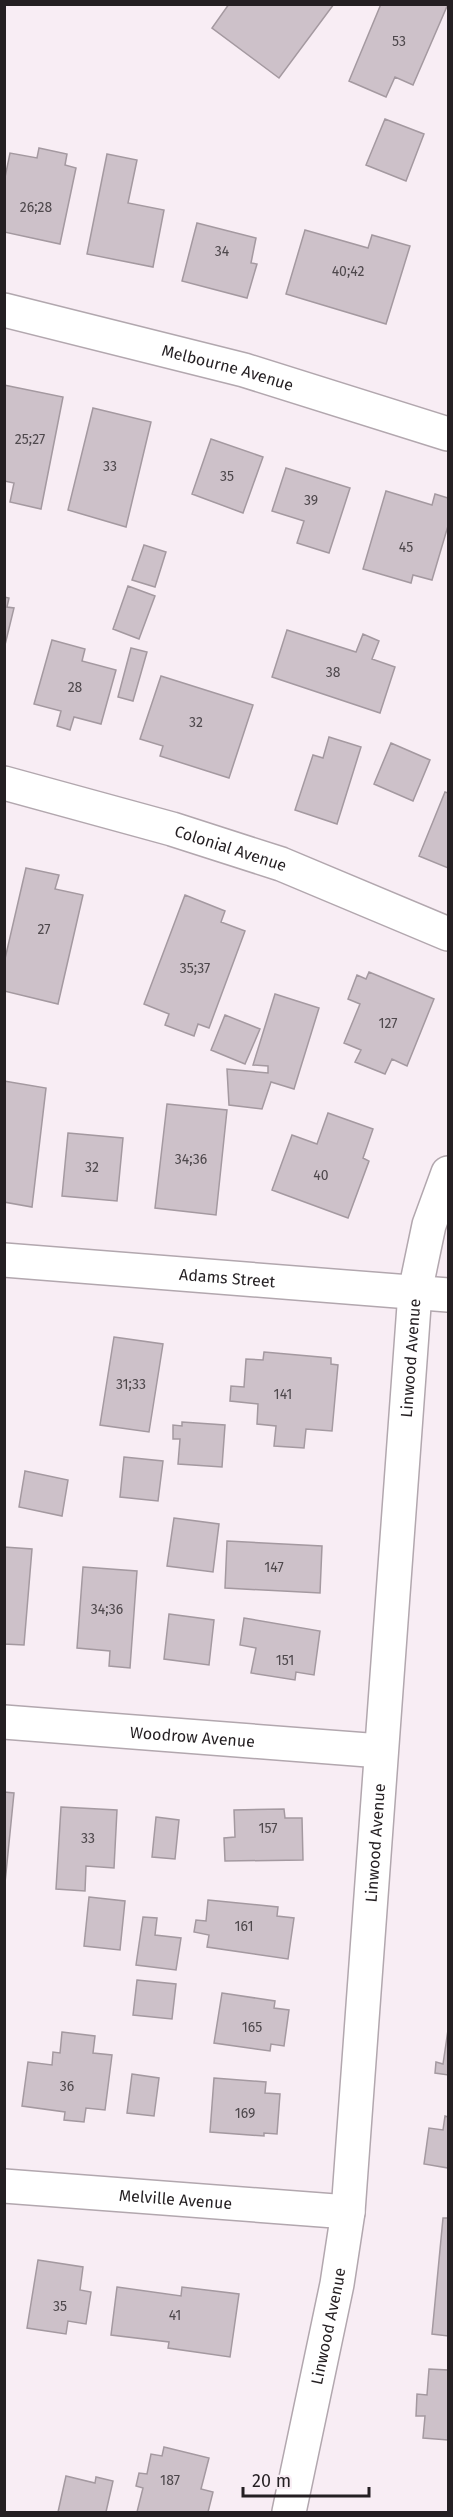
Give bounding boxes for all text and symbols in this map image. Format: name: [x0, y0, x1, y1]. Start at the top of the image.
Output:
house number: 53: [392, 33, 406, 50]
house number: 26;28: [20, 199, 52, 216]
house number: 34: [215, 243, 230, 260]
house number: 40;42: [332, 263, 364, 280]
street label: Melbourne Avenue: [160, 341, 296, 395]
house number: 25;27: [15, 431, 45, 448]
house number: 33: [103, 458, 117, 475]
house number: 35: [220, 468, 234, 485]
house number: 39: [304, 492, 318, 509]
house number: 45: [399, 539, 413, 556]
house number: 38: [326, 664, 341, 681]
house number: 28: [68, 679, 83, 696]
house number: 32: [189, 714, 203, 731]
street label: Colonial Avenue: [172, 822, 290, 875]
house number: 27: [37, 921, 51, 938]
house number: 35;37: [180, 960, 210, 977]
house number: 127: [378, 1015, 398, 1032]
house number: 34;36: [175, 1151, 207, 1168]
house number: 32: [85, 1159, 99, 1176]
house number: 40: [313, 1167, 329, 1184]
street label: Adams Street: [178, 1265, 276, 1291]
street label: Linwood Avenue: [397, 1298, 424, 1418]
house number: 31;33: [116, 1376, 146, 1393]
house number: 141: [274, 1386, 292, 1403]
house number: 147: [264, 1559, 284, 1576]
house number: 34;36: [91, 1601, 123, 1618]
house number: 151: [276, 1652, 294, 1669]
street label: Woodrow Avenue: [129, 1723, 256, 1751]
street label: Linwood Avenue: [362, 1783, 389, 1903]
house number: 157: [259, 1820, 277, 1837]
house number: 33: [81, 1830, 95, 1847]
house number: 161: [235, 1918, 253, 1935]
house number: 165: [242, 2019, 262, 2036]
house number: 36: [60, 2078, 74, 2095]
house number: 169: [235, 2105, 255, 2122]
street label: Melville Avenue: [118, 2186, 233, 2213]
street label: Linwood Avenue: [307, 2266, 349, 2386]
house number: 35: [53, 2298, 67, 2315]
house number: 41: [169, 2307, 181, 2324]
scale bar: [243, 2460, 369, 2498]
text: 20 m: [252, 2470, 291, 2492]
house number: 187: [160, 2472, 180, 2489]

